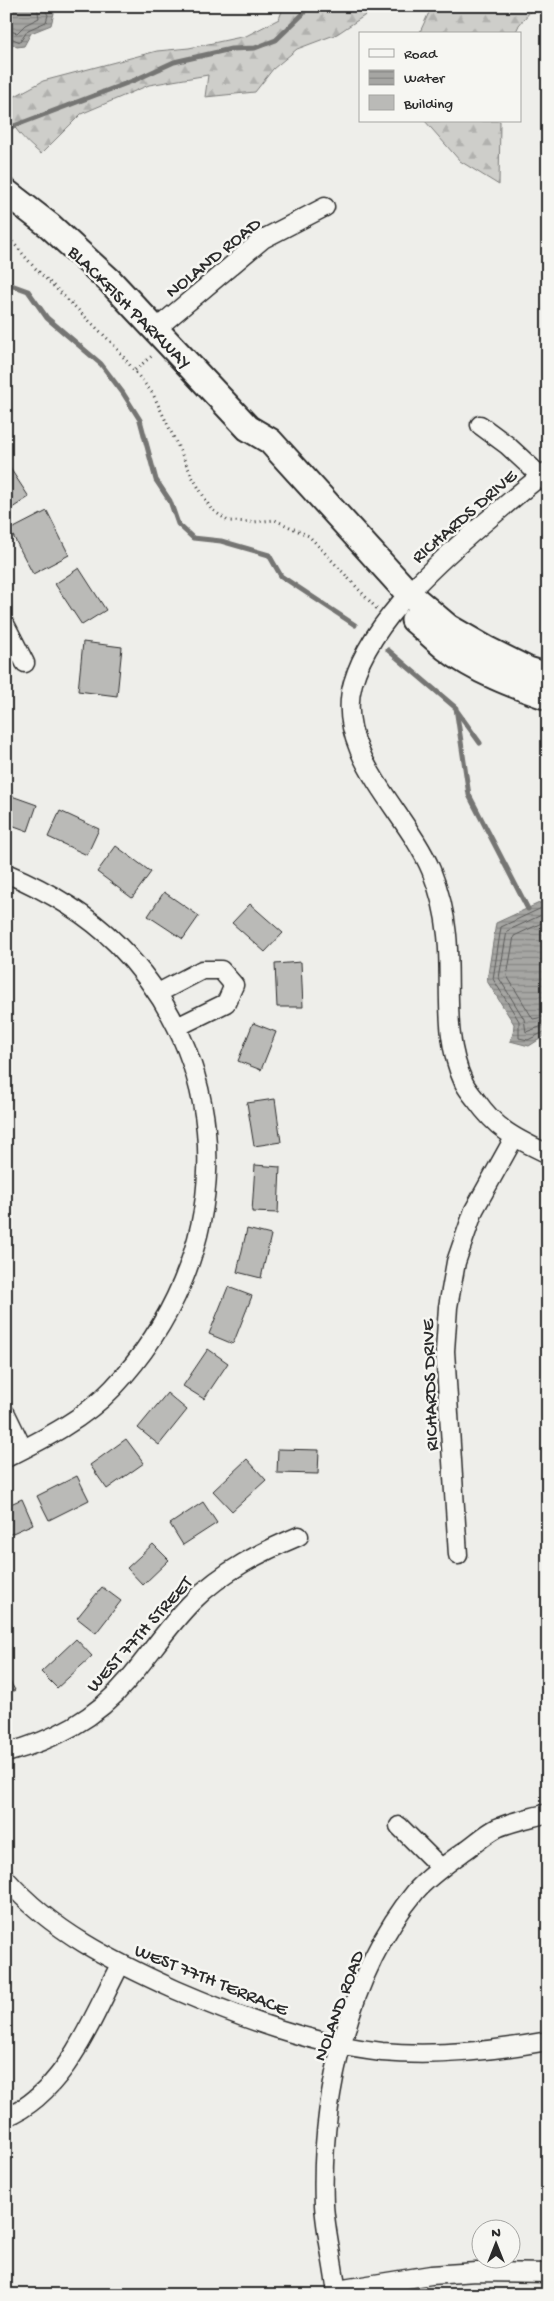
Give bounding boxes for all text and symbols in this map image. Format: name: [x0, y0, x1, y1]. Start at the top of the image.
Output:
legend: [359, 32, 522, 122]
text: Road: [404, 46, 438, 64]
text: Water: [404, 70, 446, 88]
text: Building: [403, 96, 453, 114]
street label: NOLAND ROAD: [162, 213, 267, 304]
street label: BLACKFISH PARKWAY: [61, 241, 195, 375]
street label: RICHARDS DRIVE: [408, 465, 523, 570]
street label: RICHARDS DRIVE: [418, 1317, 445, 1451]
street label: WEST 77TH STREET: [83, 1572, 199, 1698]
street label: WEST 77TH TERRACE: [131, 1940, 292, 2023]
street label: NOLAND ROAD: [310, 1947, 371, 2065]
north arrow: [472, 2218, 522, 2268]
text: N: [491, 2225, 501, 2242]

